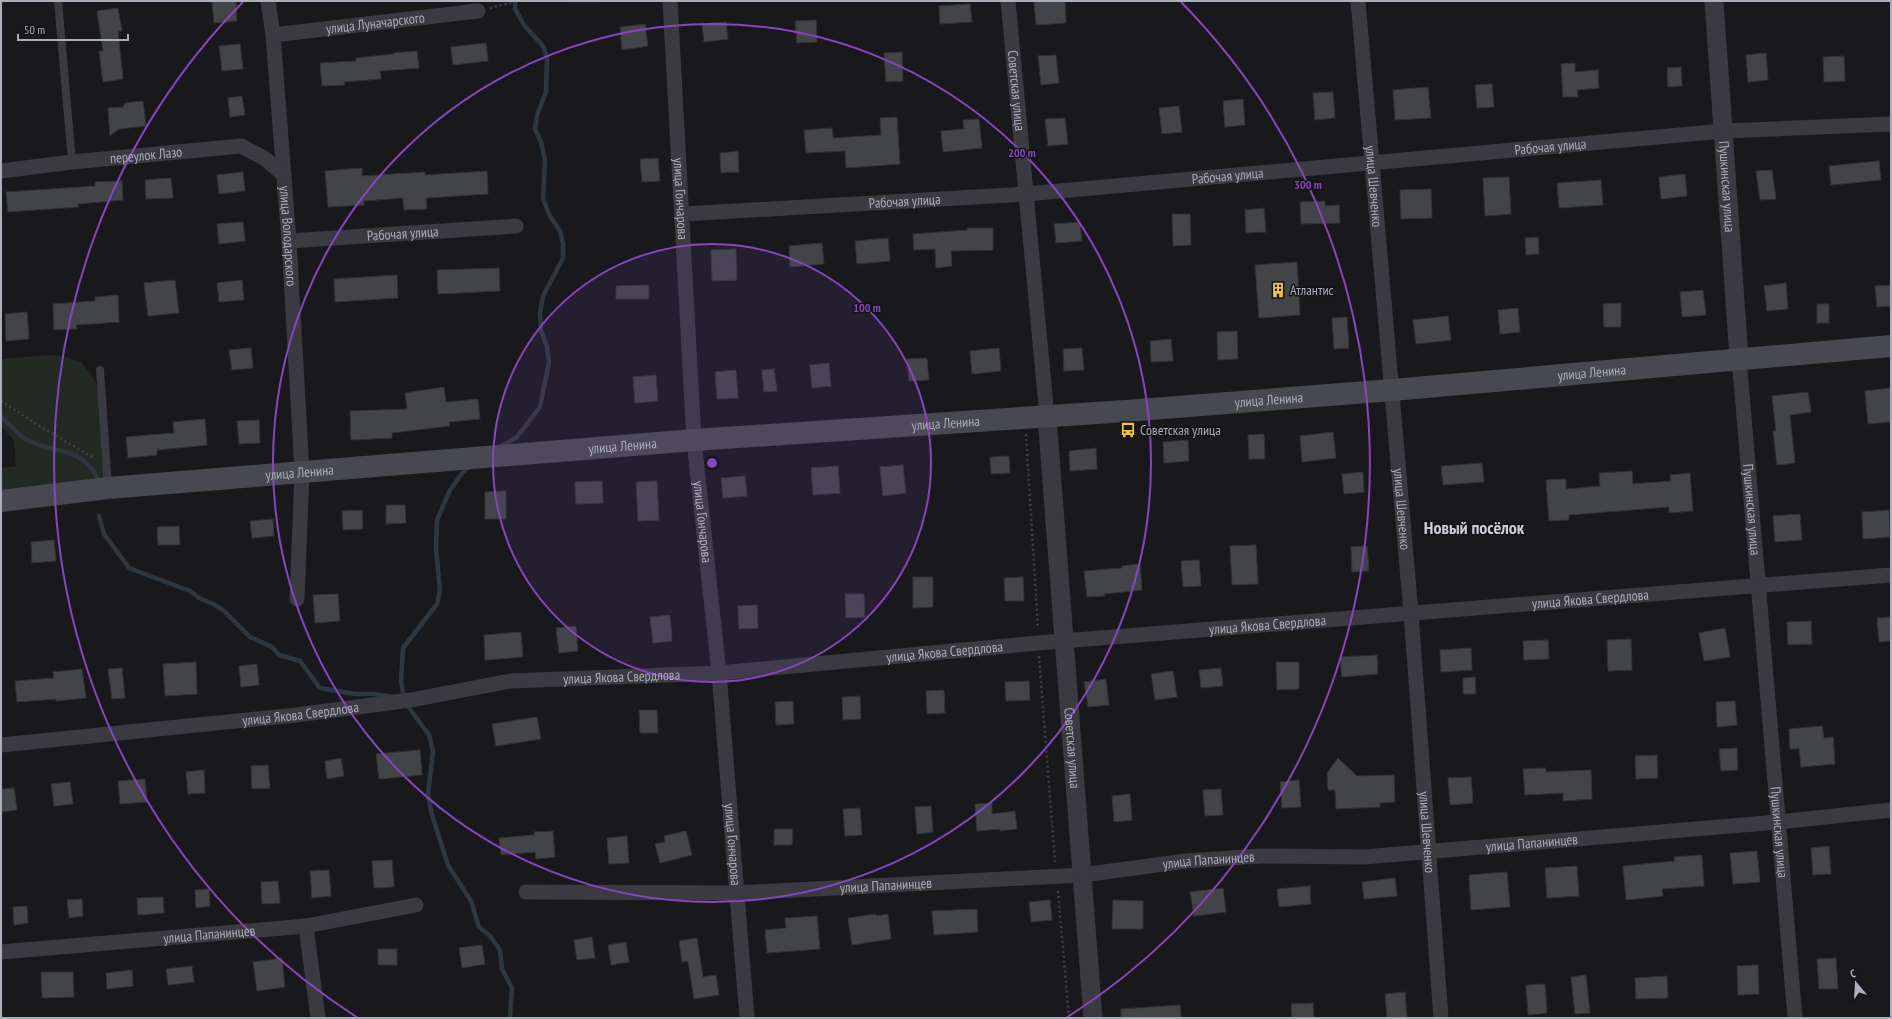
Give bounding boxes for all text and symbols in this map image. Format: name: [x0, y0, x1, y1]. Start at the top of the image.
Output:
street label: улица Луначарского: [325, 8, 426, 38]
scale bar: [18, 16, 128, 42]
text: 50 m: [24, 22, 45, 37]
street label: Советская улица: [1004, 49, 1029, 132]
street label: Рабочая улица: [1514, 134, 1587, 159]
street label: Пушкинская улица: [1715, 140, 1739, 233]
street label: переулок Лазо: [109, 143, 183, 167]
text: 200 m: [1008, 145, 1036, 160]
street label: улица Шевченко: [1362, 145, 1387, 228]
street label: улица Гончарова: [670, 157, 692, 240]
street label: Рабочая улица: [1191, 164, 1264, 188]
text: 300 m: [1294, 177, 1322, 192]
street label: улица Володарского: [276, 185, 301, 287]
street label: Рабочая улица: [868, 190, 941, 212]
street label: Рабочая улица: [366, 222, 439, 245]
building icon: Атлантис: [1269, 281, 1287, 299]
place label: Атлантис: [1290, 281, 1334, 299]
text: 100 m: [853, 300, 881, 315]
street label: улица Ленина: [1557, 360, 1627, 384]
street label: улица Ленина: [1234, 388, 1304, 411]
street label: улица Ленина: [911, 412, 980, 434]
bus stop icon: Советская улица: [1119, 421, 1137, 439]
place label: Советская улица: [1140, 421, 1221, 439]
street label: улица Ленина: [588, 434, 657, 458]
centre of rings: [705, 456, 719, 470]
street label: улица Ленина: [265, 461, 334, 484]
street label: Пушкинская улица: [1739, 463, 1765, 556]
street label: улица Шевченко: [1390, 468, 1414, 551]
street label: улица Гончарова: [689, 480, 716, 564]
district label: Новый посёлок: [1424, 516, 1525, 539]
street label: улица Якова Свердлова: [1531, 585, 1650, 613]
street label: улица Якова Свердлова: [1208, 611, 1327, 638]
street label: улица Якова Свердлова: [885, 637, 1004, 666]
street label: улица Якова Свердлова: [563, 665, 681, 688]
street label: улица Якова Свердлова: [241, 698, 360, 729]
street label: Советская улица: [1060, 707, 1084, 789]
street label: Пушкинская улица: [1766, 786, 1792, 879]
street label: улица Шевченко: [1415, 791, 1439, 874]
street label: улица Гончарова: [721, 803, 745, 886]
street label: улица Папанинцев: [1485, 830, 1579, 856]
street label: улица Папанинцев: [1161, 847, 1256, 873]
street label: улица Папанинцев: [839, 874, 933, 897]
street label: улица Папанинцев: [162, 921, 256, 947]
north arrow: [1836, 963, 1876, 1003]
text: С: [1848, 966, 1857, 981]

